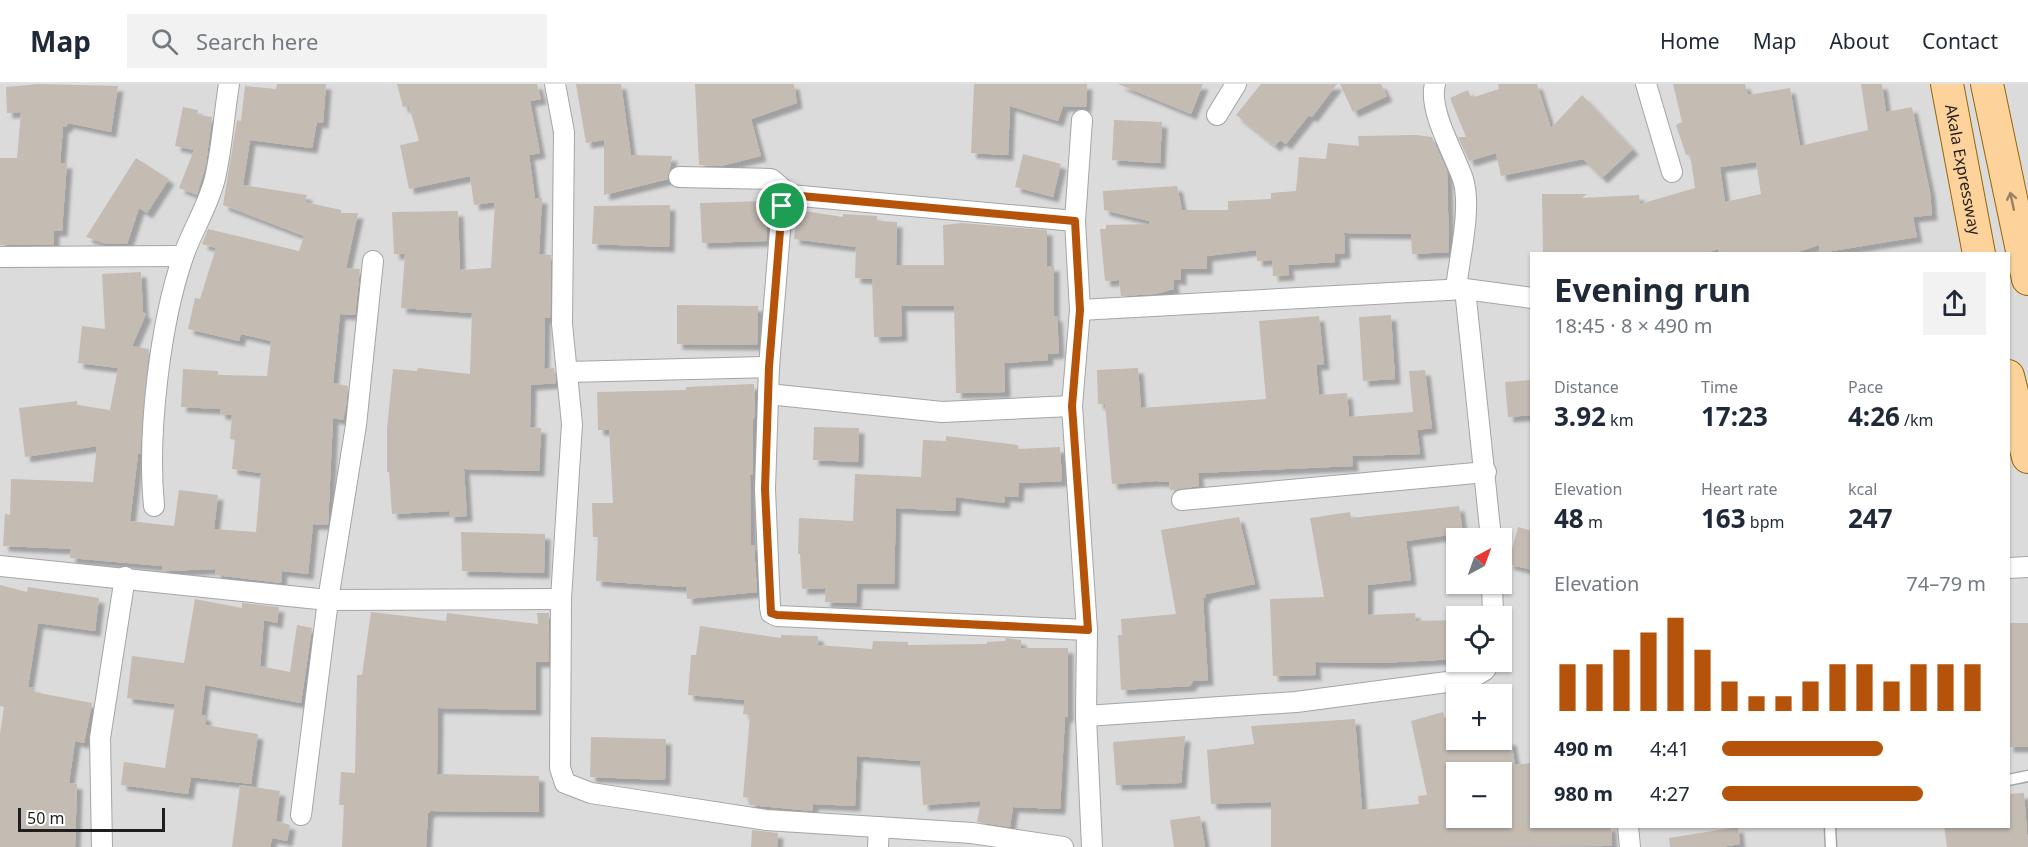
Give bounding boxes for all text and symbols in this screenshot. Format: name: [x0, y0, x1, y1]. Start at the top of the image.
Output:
search box: [127, 14, 547, 68]
text: Map: [30, 22, 91, 60]
icon: search: [148, 25, 181, 58]
text: Search here: [196, 26, 318, 56]
text: Home: [1660, 27, 1720, 55]
text: Map: [1753, 27, 1796, 55]
text: About: [1829, 27, 1889, 55]
text: Contact: [1922, 27, 1998, 55]
street label: Akala Expressway: [1940, 102, 1986, 238]
pin: [756, 180, 807, 231]
icon: arrive: [765, 189, 798, 222]
one-way arrow: [2005, 192, 2017, 211]
text: Evening run: [1554, 267, 1751, 312]
button: share: [1923, 272, 1986, 335]
text: 18:45 · 8 × 490 m: [1554, 312, 1712, 339]
text: Distance: [1554, 376, 1619, 398]
text: Time: [1701, 376, 1738, 398]
text: Pace: [1848, 376, 1883, 398]
text: 3.92: [1554, 398, 1606, 434]
text: 17:23: [1701, 398, 1768, 434]
text: 4:26: [1848, 398, 1900, 434]
text: km: [1606, 409, 1634, 431]
text: /km: [1900, 409, 1934, 431]
text: Elevation: [1554, 478, 1622, 500]
text: Heart rate: [1701, 478, 1777, 500]
text: kcal: [1848, 478, 1877, 500]
text: 48: [1554, 500, 1584, 536]
text: 163: [1701, 500, 1746, 536]
text: 247: [1848, 500, 1893, 536]
text: m: [1584, 511, 1603, 533]
text: bpm: [1746, 511, 1784, 533]
north arrow: [1446, 528, 1512, 594]
map controls: [1446, 528, 1512, 828]
text: Elevation: [1554, 570, 1639, 597]
text: 74–79 m: [1906, 570, 1986, 597]
button: locate: [1446, 606, 1512, 672]
button: +: [1446, 684, 1512, 750]
text: 490 m: [1554, 735, 1613, 762]
text: 4:41: [1650, 735, 1690, 762]
button: −: [1446, 762, 1512, 828]
text: 980 m: [1554, 780, 1613, 807]
text: 4:27: [1650, 780, 1690, 807]
scale bar: [18, 805, 165, 832]
text: 50 m: [27, 807, 64, 829]

